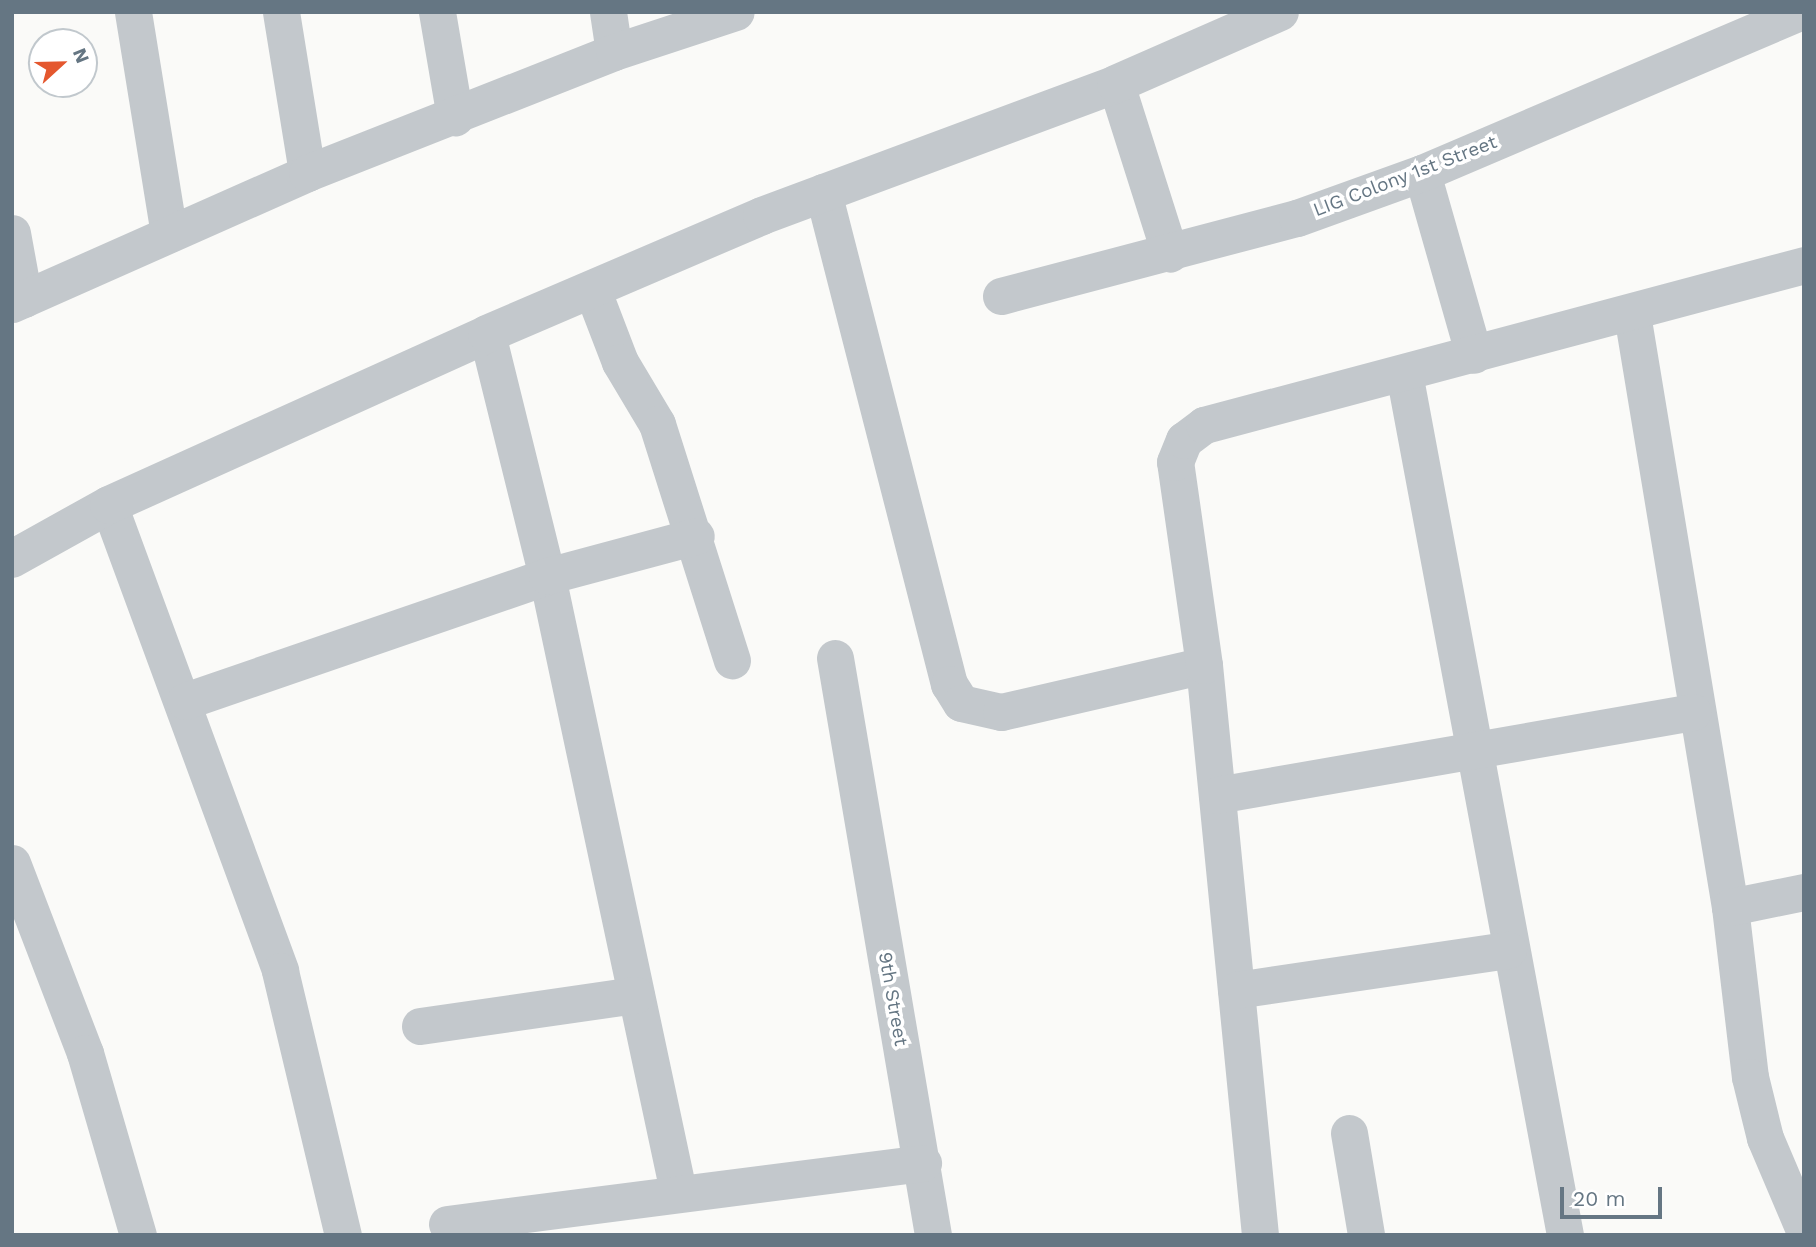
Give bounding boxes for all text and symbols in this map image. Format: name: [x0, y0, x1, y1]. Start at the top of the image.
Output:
north arrow: [28, 28, 98, 98]
text: N: [68, 45, 94, 67]
street label: LIG Colony 1st Street: [1310, 130, 1500, 222]
street label: 9th Street: [874, 950, 912, 1048]
scale bar: [1564, 1174, 1666, 1218]
text: 20 m: [1573, 1186, 1625, 1211]

